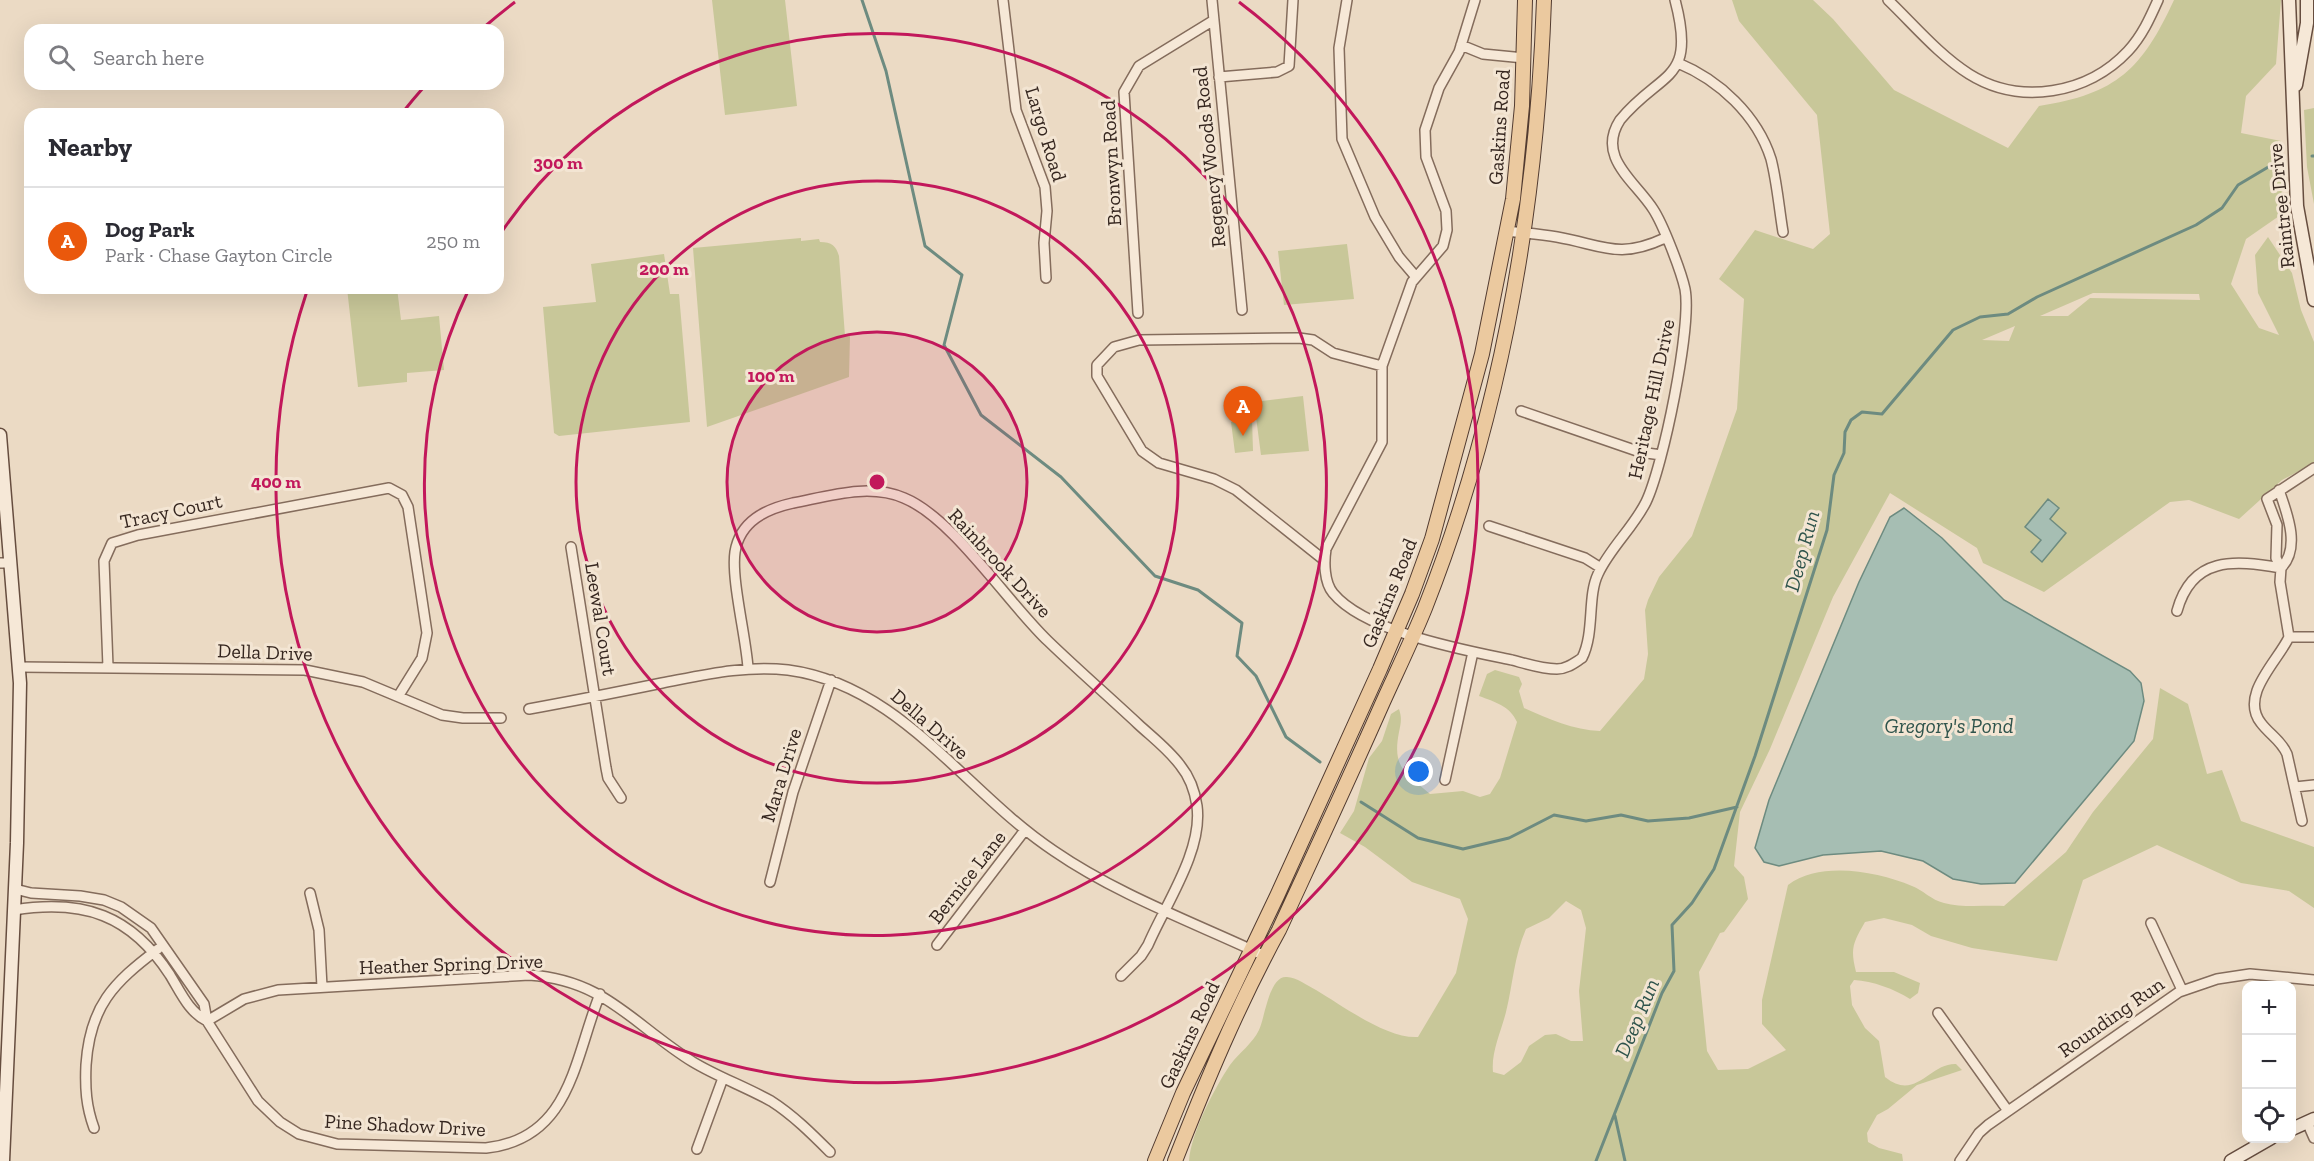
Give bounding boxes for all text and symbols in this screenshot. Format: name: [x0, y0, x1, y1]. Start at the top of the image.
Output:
search box: [24, 24, 504, 90]
icon: search: [45, 41, 78, 74]
text: Search here: [93, 44, 204, 71]
street label: Regency Woods Road: [1188, 65, 1230, 249]
street label: Gaskins Road: [1483, 68, 1515, 186]
street label: Largo Road: [1020, 84, 1072, 184]
street label: Bronwyn Road: [1096, 99, 1126, 227]
text: Nearby: [48, 131, 132, 163]
street label: Raintree Drive: [2263, 142, 2299, 270]
text: 300 m: [533, 152, 583, 174]
text: Dog Park: [105, 216, 194, 243]
text: A: [61, 229, 74, 253]
text: 250 m: [426, 229, 480, 253]
text: Park · Chase Gayton Circle: [105, 243, 332, 267]
text: 200 m: [639, 258, 689, 280]
street label: Heritage Hill Drive: [1622, 317, 1680, 481]
text: 100 m: [747, 365, 795, 387]
pin: A: [1224, 386, 1262, 436]
text: 400 m: [251, 471, 301, 493]
centre of rings: [867, 472, 887, 492]
street label: Tracy Court: [118, 488, 225, 534]
street label: Rainbrook Drive: [943, 503, 1057, 623]
water label: Deep Run: [1779, 508, 1824, 594]
street label: Gaskins Road: [1356, 535, 1422, 651]
street label: Leewal Court: [580, 561, 622, 678]
street label: Della Drive: [217, 638, 313, 666]
street label: Della Drive: [886, 684, 974, 764]
water label: Gregory's Pond: [1885, 713, 2014, 738]
street label: Mara Drive: [755, 725, 807, 825]
your location: [1404, 757, 1433, 786]
street label: Bernice Lane: [923, 826, 1011, 928]
street label: Heather Spring Drive: [359, 949, 543, 979]
street label: Rounding Run: [2053, 971, 2169, 1062]
water label: Deep Run: [1609, 975, 1664, 1061]
street label: Gaskins Road: [1154, 977, 1224, 1093]
map controls: [2242, 981, 2296, 1143]
button: +: [2242, 981, 2296, 1035]
button: −: [2242, 1035, 2296, 1089]
button: locate: [2242, 1089, 2296, 1143]
street label: Pine Shadow Drive: [324, 1109, 486, 1141]

